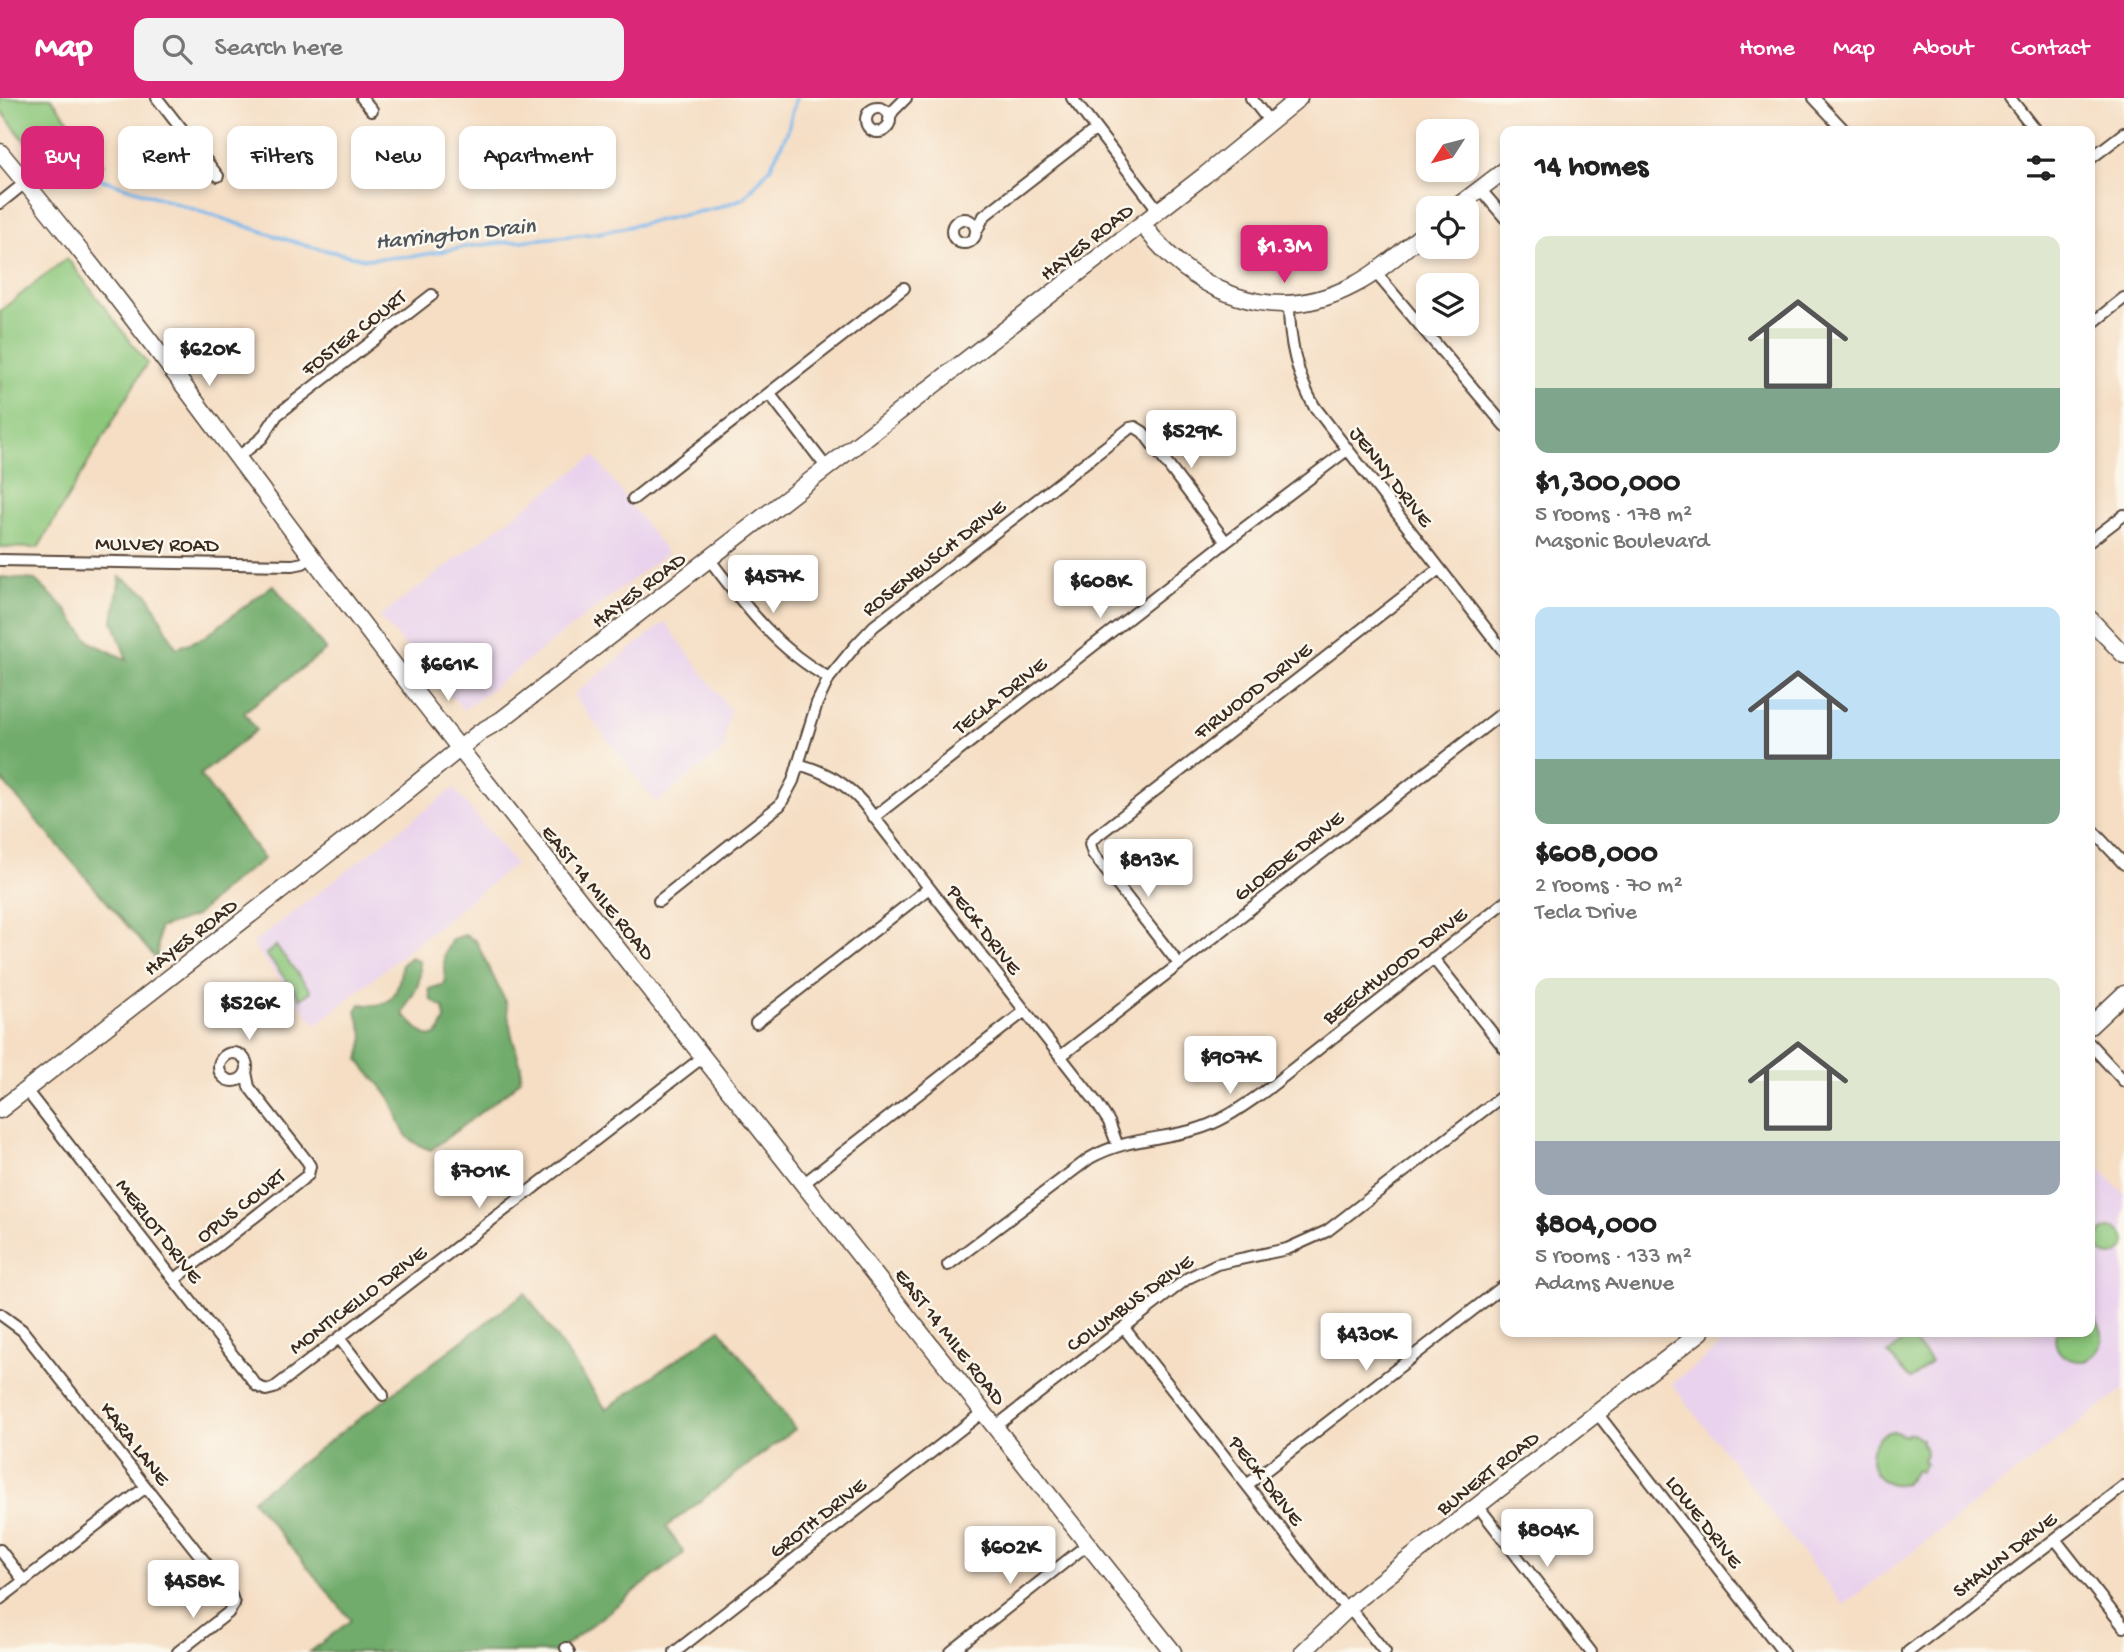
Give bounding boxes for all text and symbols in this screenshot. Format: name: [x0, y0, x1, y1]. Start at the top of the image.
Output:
search box: [134, 18, 624, 81]
text: Map: [35, 30, 92, 68]
icon: search: [158, 30, 196, 68]
text: Search here: [214, 34, 343, 65]
text: Home: [1739, 35, 1795, 64]
text: Map: [1833, 35, 1875, 64]
text: About: [1913, 35, 1973, 64]
text: Contact: [2011, 35, 2089, 64]
north arrow: [1416, 119, 1479, 182]
map controls: [1416, 119, 1479, 336]
chip: Buy: [21, 126, 104, 189]
chip: Rent: [118, 126, 213, 189]
chip: Filters: [227, 126, 337, 189]
chip: New: [351, 126, 445, 189]
chip: Apartment: [459, 126, 616, 189]
icon: filters: [2022, 149, 2060, 187]
text: 14 homes: [1535, 151, 1648, 186]
button: locate: [1416, 196, 1479, 259]
street label: HAYES ROAD: [1036, 199, 1140, 288]
water label: Harrington Drain: [374, 214, 538, 257]
pin: $1.3M: [1235, 226, 1333, 285]
text: $1.3M: [1257, 234, 1311, 261]
button: layers: [1416, 273, 1479, 336]
icon: home: [1735, 281, 1861, 407]
street label: FOSTER COURT: [297, 286, 413, 384]
pin: $620K: [160, 328, 258, 388]
text: $620K: [180, 337, 239, 364]
pin: $529K: [1142, 410, 1240, 470]
text: $529K: [1162, 419, 1220, 446]
street label: JENNY DRIVE: [1342, 423, 1437, 534]
text: $1,300,000: [1535, 467, 1680, 502]
street label: ROSENBUSCH DRIVE: [858, 495, 1013, 624]
text: 5 rooms · 178 m²: [1535, 502, 1692, 529]
text: Masonic Boulevard: [1535, 529, 1709, 556]
street label: MULVEY ROAD: [95, 533, 219, 560]
street label: HAYES ROAD: [588, 548, 692, 635]
pin: $457K: [724, 556, 822, 615]
pin: $608K: [1051, 560, 1149, 620]
text: $457K: [744, 564, 802, 591]
text: $608K: [1070, 569, 1130, 596]
street label: FIRWOOD DRIVE: [1189, 638, 1319, 747]
pin: $661K: [399, 644, 497, 703]
text: $661K: [420, 652, 476, 679]
icon: home: [1735, 652, 1861, 778]
street label: TECLA DRIVE: [948, 653, 1054, 743]
street label: GLOEDE DRIVE: [1230, 806, 1351, 909]
street label: EAST 14 MILE ROAD: [534, 822, 659, 967]
text: $608,000: [1535, 838, 1658, 873]
pin: $813K: [1099, 840, 1197, 899]
text: $813K: [1120, 848, 1176, 875]
text: 2 rooms · 70 m²: [1535, 873, 1683, 900]
street label: PECK DRIVE: [939, 880, 1026, 982]
street label: HAYES ROAD: [140, 894, 244, 983]
text: Tecla Drive: [1535, 900, 1637, 927]
street label: BEECHWOOD DRIVE: [1318, 903, 1474, 1033]
pin: $526K: [200, 982, 298, 1042]
text: $526K: [220, 991, 278, 1018]
icon: home: [1735, 1023, 1861, 1149]
pin: $907K: [1181, 1037, 1279, 1096]
text: $907K: [1200, 1045, 1260, 1072]
pin: $701K: [430, 1150, 528, 1210]
text: $701K: [450, 1159, 508, 1186]
street label: OPUS COURT: [193, 1165, 292, 1250]
street label: MERLOT DRIVE: [108, 1175, 207, 1290]
text: $804,000: [1535, 1209, 1657, 1244]
street label: MONTICELLO DRIVE: [285, 1241, 434, 1362]
text: 5 rooms · 133 m²: [1535, 1244, 1692, 1271]
street label: COLUMBUS DRIVE: [1063, 1250, 1200, 1359]
street label: EAST 14 MILE ROAD: [887, 1265, 1010, 1412]
text: Adams Avenue: [1535, 1271, 1674, 1298]
pin: $430K: [1317, 1314, 1415, 1373]
text: $430K: [1337, 1322, 1395, 1349]
street label: KARA LANE: [93, 1398, 174, 1493]
street label: BUNERT ROAD: [1432, 1427, 1546, 1523]
street label: PECK DRIVE: [1221, 1431, 1308, 1533]
street label: LOWE DRIVE: [1658, 1472, 1747, 1575]
street label: GROTH DRIVE: [766, 1474, 873, 1565]
street label: SHAWN DRIVE: [1949, 1508, 2064, 1605]
pin: $804K: [1498, 1510, 1596, 1569]
text: $804K: [1517, 1518, 1577, 1545]
pin: $602K: [961, 1526, 1059, 1586]
text: $602K: [981, 1535, 1040, 1562]
pin: $458K: [144, 1560, 242, 1620]
text: $458K: [164, 1569, 222, 1596]

